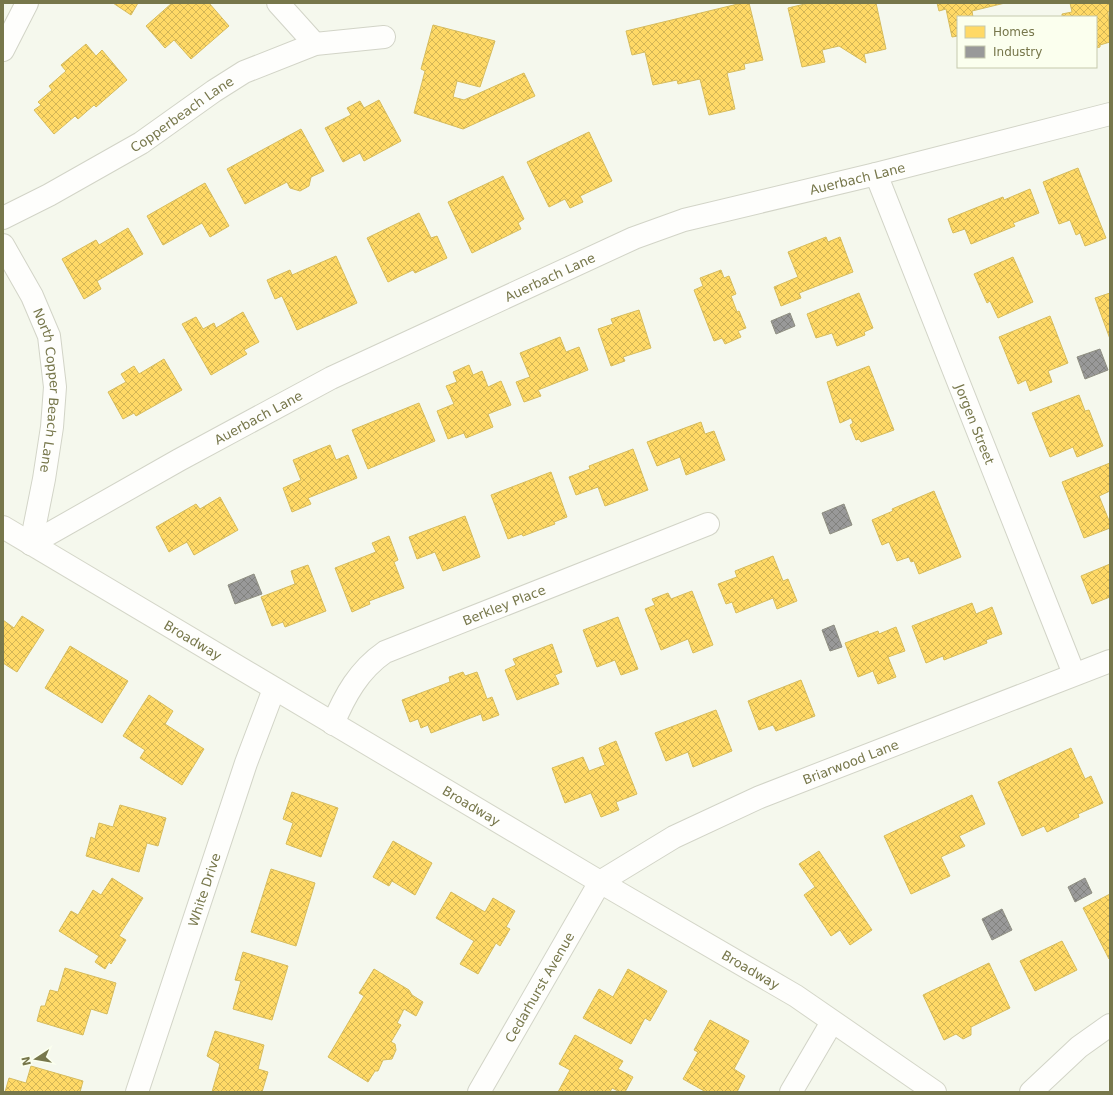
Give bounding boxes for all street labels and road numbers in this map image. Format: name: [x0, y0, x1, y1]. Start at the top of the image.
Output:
street label: Copperbeach Lane: [128, 73, 236, 155]
street label: Auerbach Lane: [808, 159, 907, 197]
street label: Auerbach Lane: [502, 250, 597, 304]
street label: North Copper Beach Lane: [30, 306, 63, 474]
street label: Jorgen Street: [952, 381, 998, 466]
street label: Auerbach Lane: [211, 388, 305, 447]
street label: Berkley Place: [460, 582, 548, 628]
street label: Broadway: [161, 617, 225, 663]
street label: Briarwood Lane: [800, 736, 901, 787]
street label: Broadway: [440, 783, 503, 829]
street label: White Drive: [185, 851, 223, 929]
street label: Cedarhurst Avenue: [502, 929, 577, 1045]
street label: Broadway: [719, 947, 783, 993]

